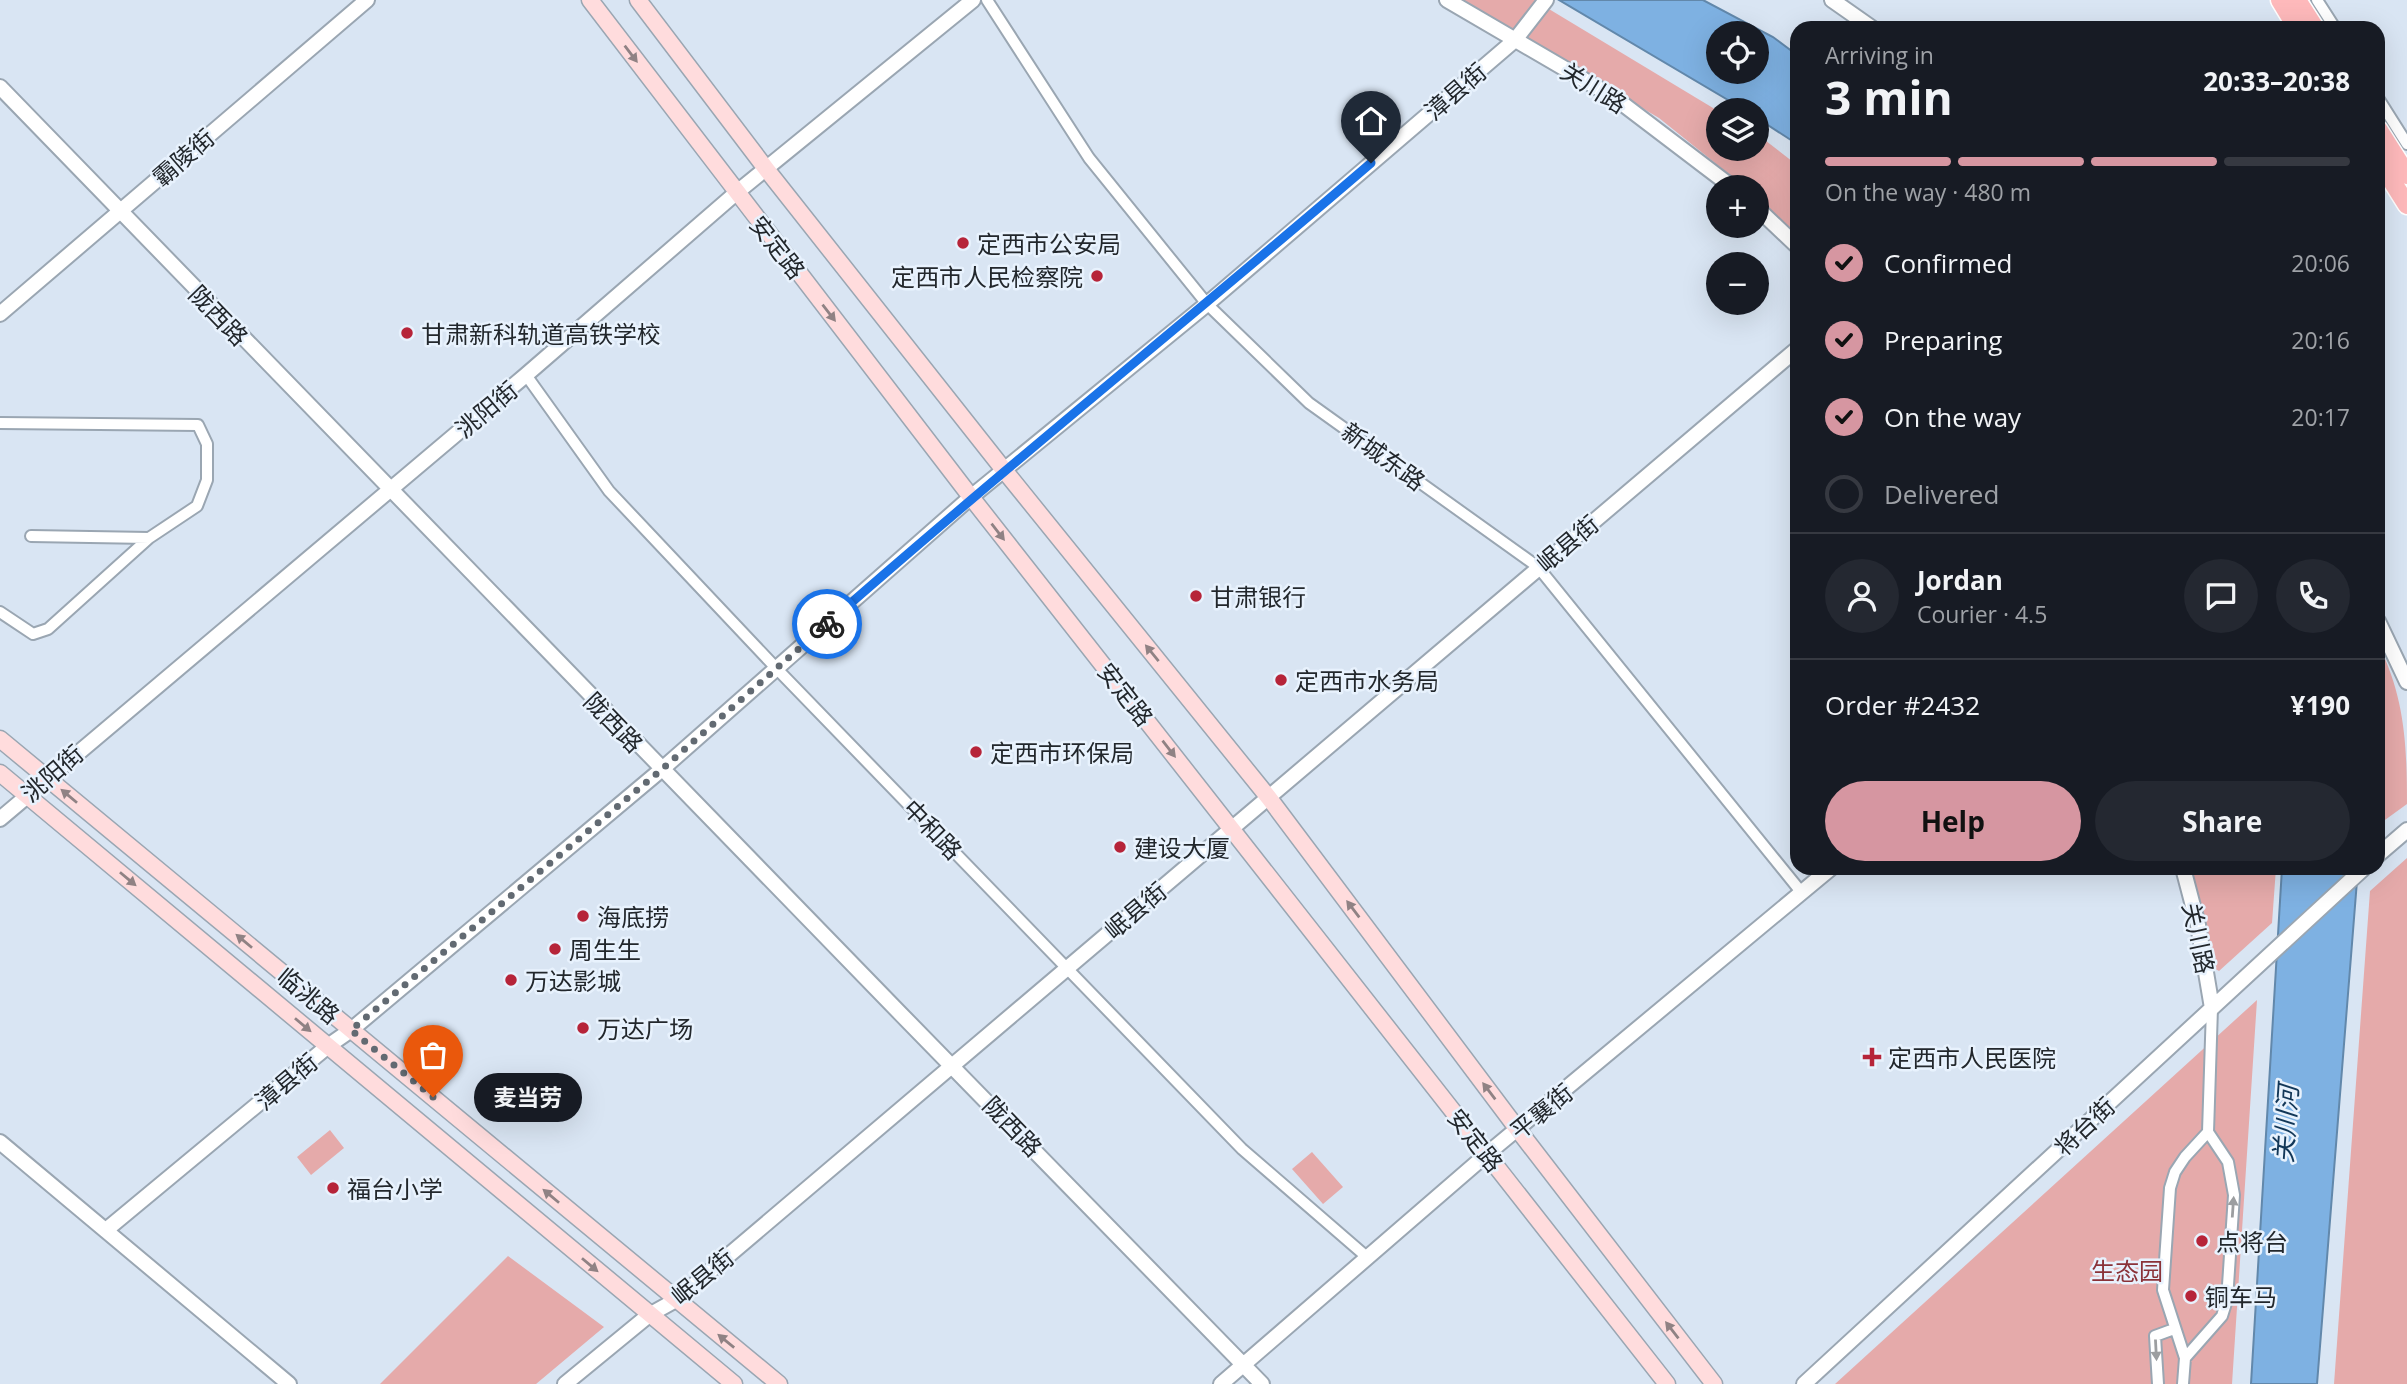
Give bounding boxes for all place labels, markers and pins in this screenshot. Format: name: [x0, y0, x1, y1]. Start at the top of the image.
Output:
pin: [1341, 91, 1401, 163]
place label: 定西市公安局: [977, 227, 1121, 260]
marker: 定西市公安局: [955, 235, 971, 251]
place label: 定西市人民检察院: [891, 260, 1083, 293]
marker: 定西市人民检察院: [1089, 268, 1105, 284]
place label: 甘肃新科轨道高铁学校: [421, 317, 661, 350]
marker: 甘肃新科轨道高铁学校: [399, 325, 415, 341]
place label: 甘肃银行: [1210, 580, 1306, 613]
marker: 甘肃银行: [1188, 588, 1204, 604]
place label: 定西市水务局: [1295, 664, 1439, 697]
marker: 定西市水务局: [1273, 672, 1289, 688]
place label: 定西市环保局: [990, 736, 1134, 769]
marker: 定西市环保局: [968, 744, 984, 760]
place label: 建设大厦: [1134, 831, 1230, 864]
marker: 建设大厦: [1112, 839, 1128, 855]
place label: 海底捞: [597, 900, 669, 933]
marker: 海底捞: [575, 908, 591, 924]
place label: 周生生: [569, 933, 641, 966]
marker: 周生生: [547, 941, 563, 957]
place label: 万达影城: [525, 964, 621, 997]
marker: 万达影城: [503, 972, 519, 988]
place label: 万达广场: [597, 1012, 693, 1045]
marker: 万达广场: [575, 1020, 591, 1036]
pin: [403, 1025, 463, 1097]
place label: 定西市人民医院: [1888, 1041, 2056, 1074]
marker: 定西市人民医院: [1862, 1047, 1882, 1067]
callout: 麦当劳: [475, 1072, 584, 1122]
place label: 福台小学: [347, 1172, 443, 1205]
marker: 福台小学: [325, 1180, 341, 1196]
place label: 点将台: [2216, 1225, 2288, 1258]
marker: 点将台: [2194, 1233, 2210, 1249]
place label: 铜车马: [2205, 1280, 2277, 1313]
marker: 铜车马: [2183, 1288, 2199, 1304]

